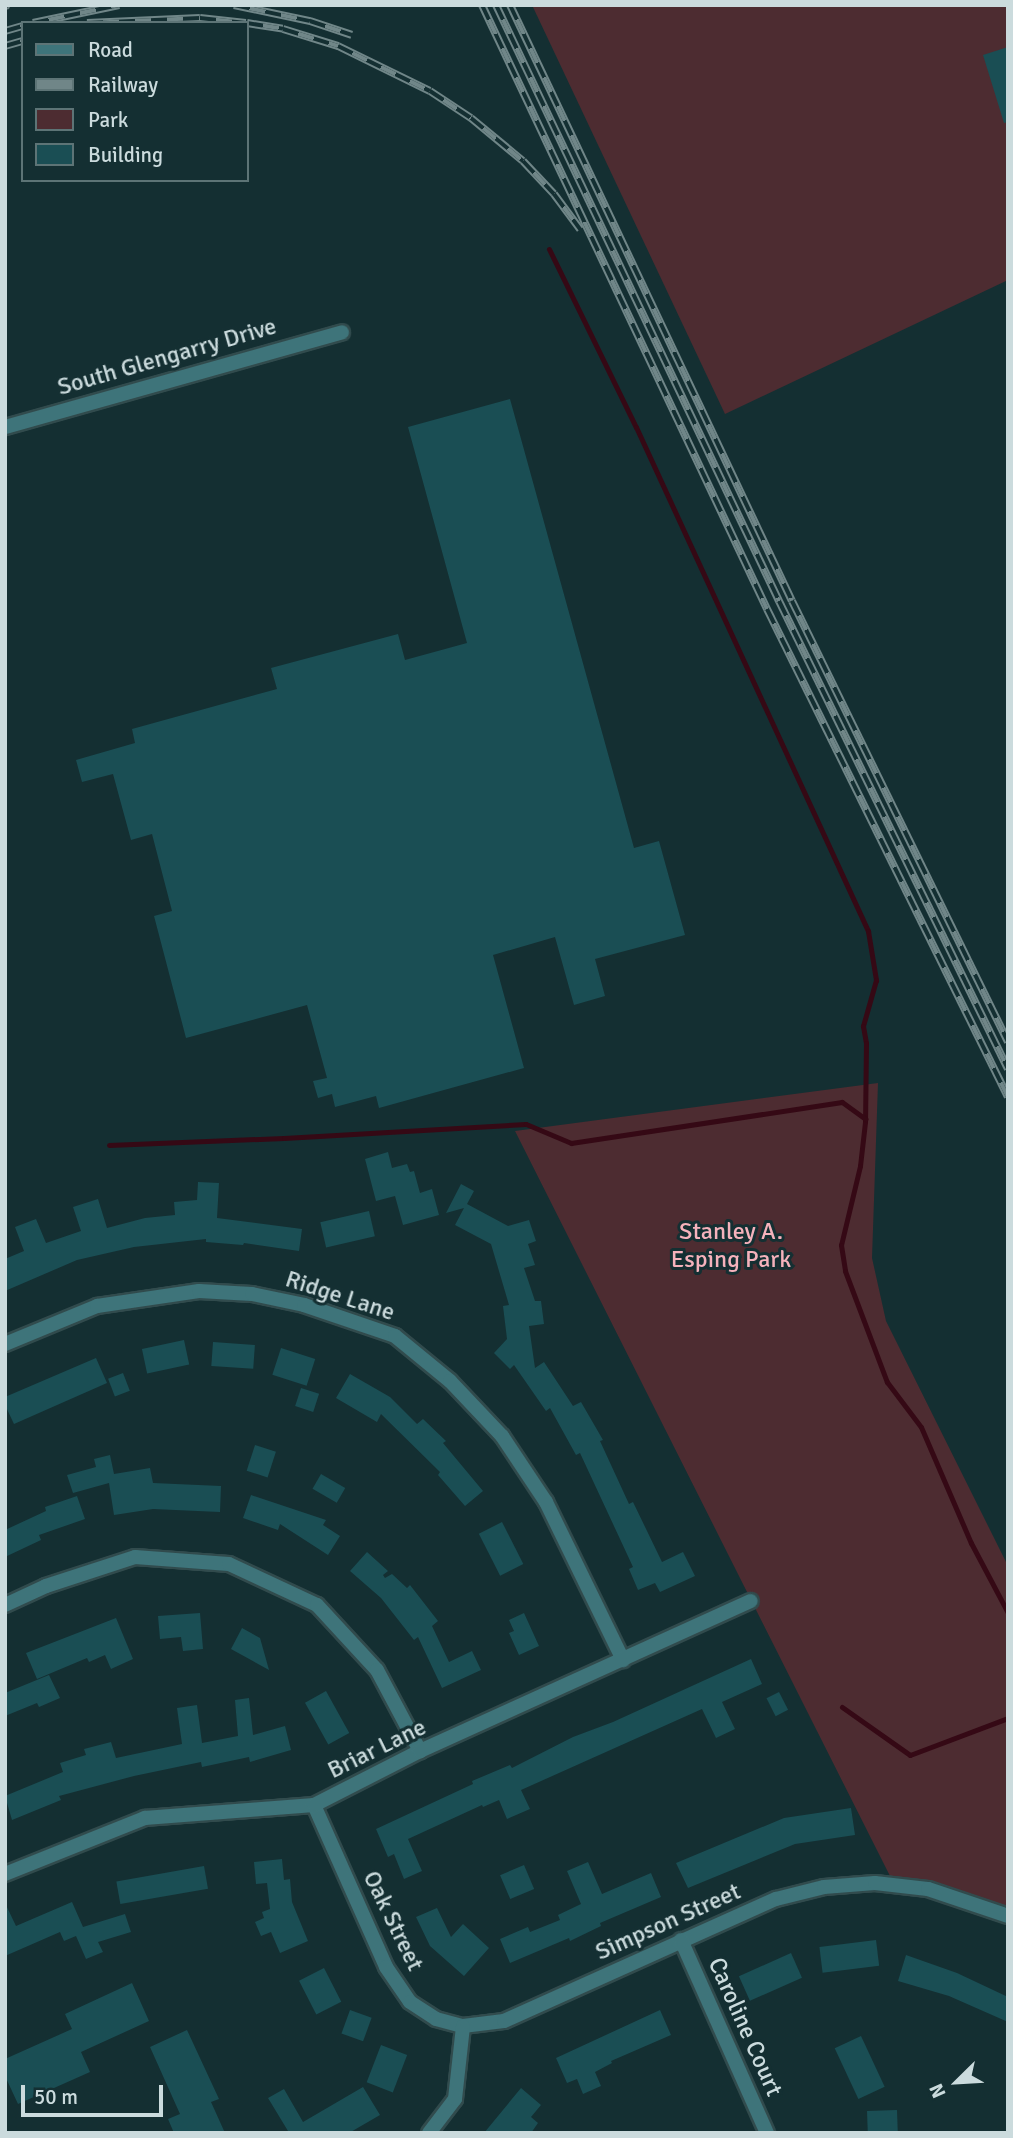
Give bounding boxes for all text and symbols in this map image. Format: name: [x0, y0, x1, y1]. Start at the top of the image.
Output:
legend: [21, 21, 248, 182]
text: Road: [88, 37, 133, 63]
text: Railway: [88, 72, 158, 98]
text: Park: [88, 107, 128, 133]
text: Building: [88, 142, 163, 168]
street label: South Glengarry Drive: [54, 312, 280, 402]
park label: Stanley A. Esping Park: [671, 1218, 791, 1274]
street label: Ridge Lane: [282, 1265, 398, 1327]
street label: Briar Lane: [323, 1713, 431, 1785]
street label: Oak Street: [356, 1866, 430, 1976]
street label: Simpson Street: [591, 1877, 745, 1967]
street label: Caroline Court: [702, 1953, 788, 2101]
north arrow: [922, 2047, 992, 2117]
scale bar: [24, 2072, 166, 2116]
text: N: [924, 2080, 951, 2101]
text: 50 m: [34, 2084, 78, 2110]

